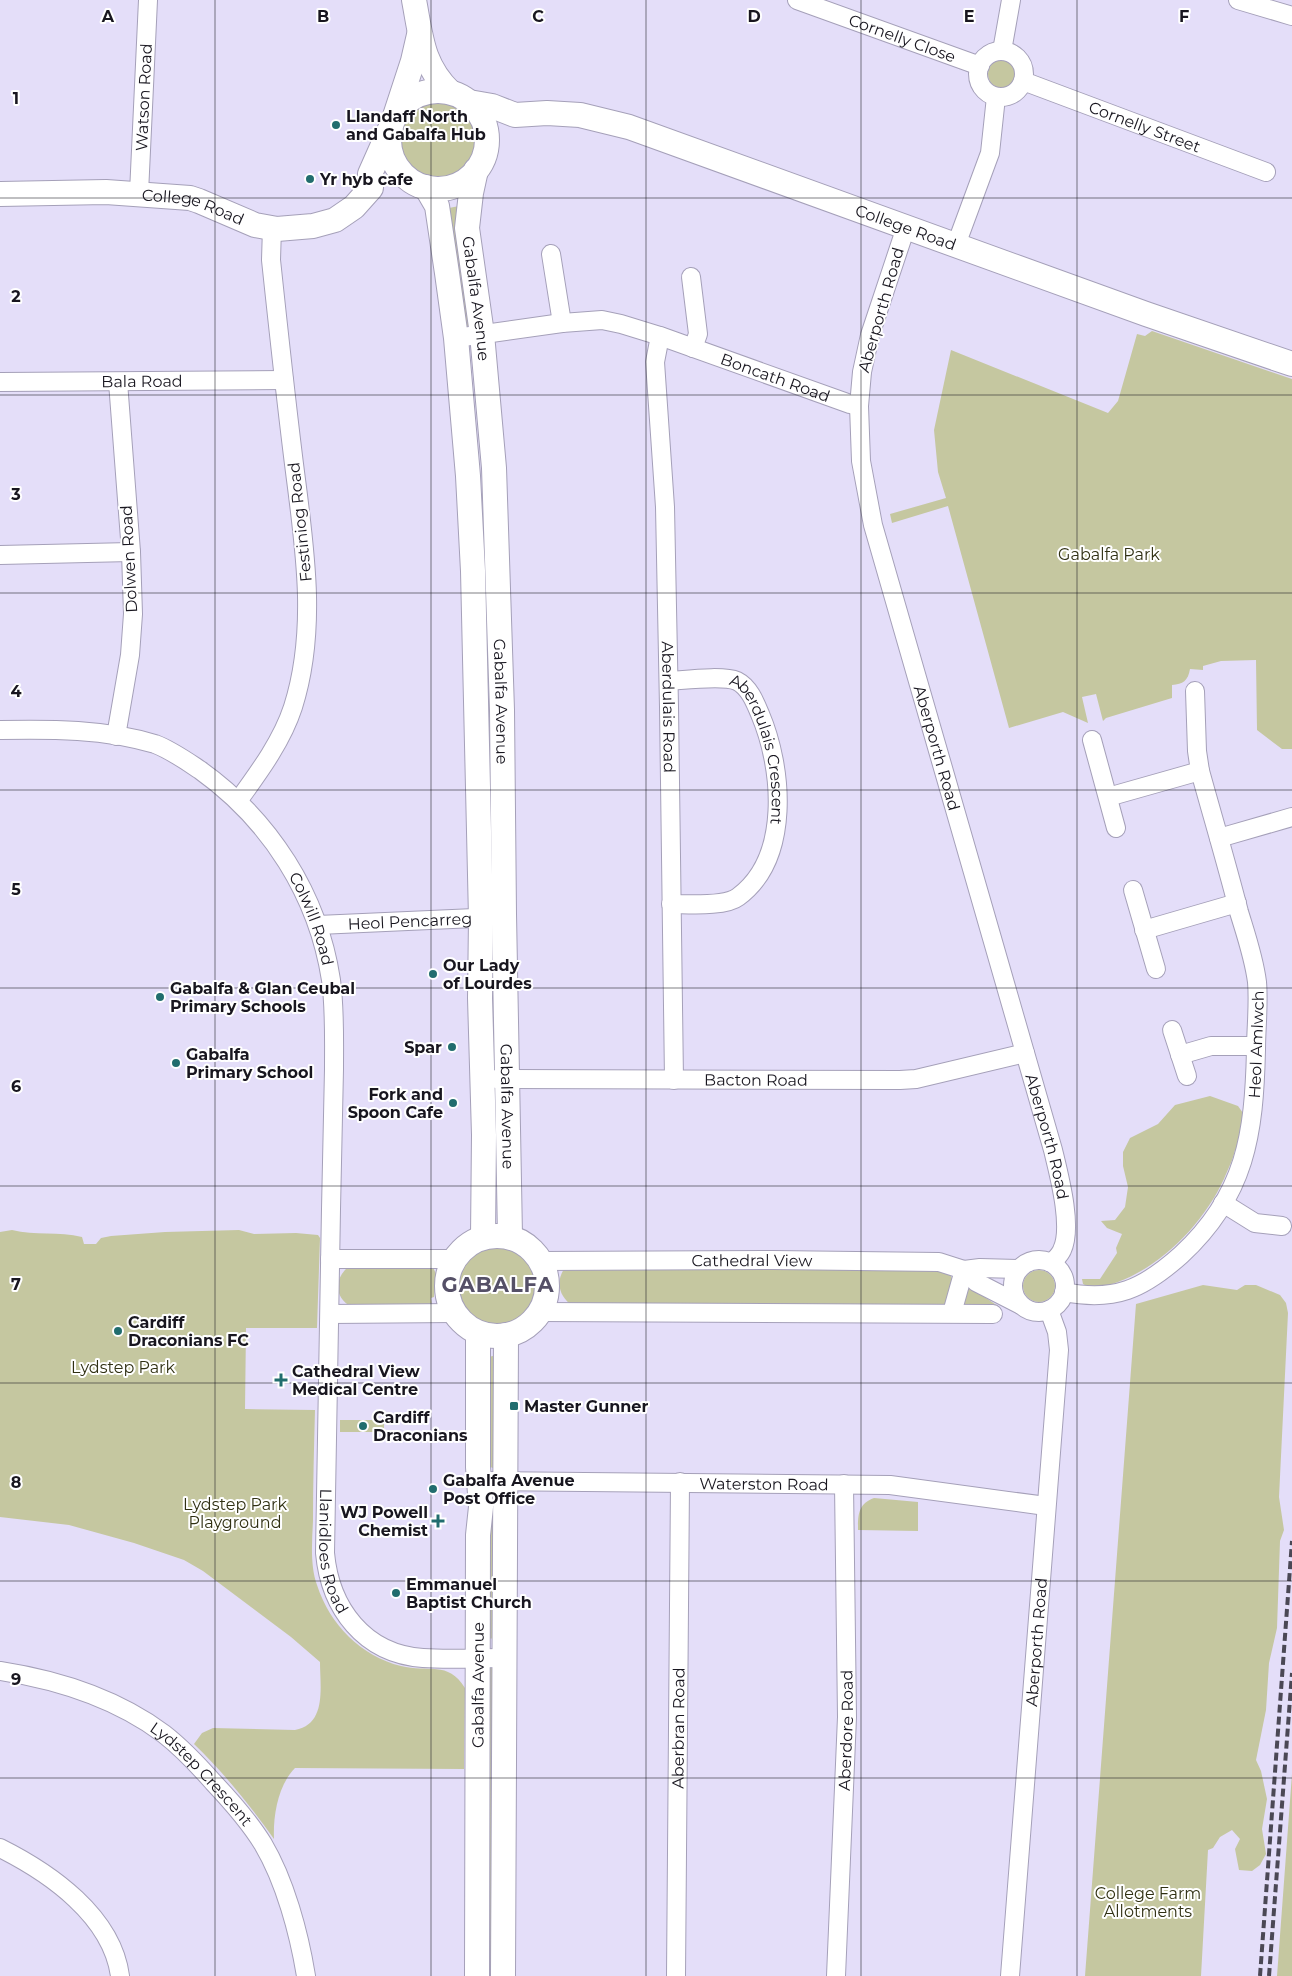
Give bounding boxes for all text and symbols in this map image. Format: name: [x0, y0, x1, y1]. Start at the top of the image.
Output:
text: A: [101, 7, 115, 26]
text: B: [317, 7, 329, 26]
text: C: [532, 7, 544, 26]
text: D: [747, 7, 761, 26]
text: E: [964, 7, 974, 26]
text: F: [1179, 7, 1189, 26]
street label: Cornelly Close: [846, 10, 958, 66]
street label: Watson Road: [131, 43, 155, 151]
text: 1: [13, 89, 19, 108]
street label: Cornelly Street: [1086, 97, 1204, 156]
place label: Llandaff North and Gabalfa Hub: [346, 107, 486, 144]
marker: Llandaff North and Gabalfa Hub: [330, 119, 342, 131]
place label: Yr hyb cafe: [319, 170, 413, 189]
marker: Yr hyb cafe: [304, 173, 316, 185]
street label: College Road: [141, 185, 247, 229]
street label: College Road: [853, 200, 959, 254]
street label: Gabalfa Avenue: [459, 235, 494, 362]
street label: Aberporth Road: [854, 245, 908, 375]
text: 2: [11, 287, 21, 306]
street label: Boncath Road: [718, 349, 833, 406]
street label: Bala Road: [101, 371, 183, 391]
street label: Festiniog Road: [284, 461, 316, 583]
text: 3: [10, 485, 21, 504]
street label: Dolwen Road: [117, 505, 141, 613]
park label: Gabalfa Park: [1058, 545, 1160, 564]
street label: Gabalfa Avenue: [490, 638, 512, 764]
street label: Aberdulais Road: [658, 641, 679, 773]
street label: Aberdulais Crescent: [727, 670, 787, 826]
text: 4: [10, 682, 22, 701]
street label: Aberporth Road: [910, 683, 964, 813]
street label: Colwill Road: [285, 869, 338, 967]
text: 5: [11, 880, 21, 899]
street label: Heol Pencarreg: [347, 909, 473, 933]
place label: Our Lady of Lourdes: [443, 956, 532, 993]
marker: Our Lady of Lourdes: [427, 968, 439, 980]
place label: Gabalfa & Glan Ceubal Primary Schools: [170, 979, 355, 1016]
street label: Heol Amlwch: [1244, 990, 1267, 1099]
marker: Gabalfa & Glan Ceubal Primary Schools: [154, 991, 166, 1003]
place label: Spar: [404, 1038, 442, 1057]
marker: Spar: [446, 1041, 458, 1053]
street label: Gabalfa Avenue: [497, 1043, 518, 1170]
place label: Gabalfa Primary School: [186, 1045, 313, 1082]
marker: Gabalfa Primary School: [170, 1057, 182, 1069]
street label: Bacton Road: [704, 1070, 808, 1089]
street label: Aberporth Road: [1022, 1071, 1073, 1201]
text: 6: [11, 1077, 21, 1096]
place label: Fork and Spoon Cafe: [348, 1085, 443, 1122]
marker: Fork and Spoon Cafe: [447, 1097, 459, 1109]
street label: Cathedral View: [691, 1250, 813, 1270]
district label: GABALFA: [441, 1272, 555, 1297]
text: 7: [11, 1275, 21, 1294]
place label: Cardiff Draconians FC: [128, 1313, 249, 1350]
marker: Cardiff Draconians FC: [112, 1325, 124, 1337]
park label: Lydstep Park: [71, 1358, 175, 1377]
place label: Cathedral View Medical Centre: [292, 1362, 420, 1399]
marker: Cathedral View Medical Centre: [274, 1373, 288, 1387]
place label: Master Gunner: [524, 1397, 648, 1416]
marker: Master Gunner: [508, 1400, 520, 1412]
place label: Cardiff Draconians: [373, 1408, 468, 1445]
marker: Cardiff Draconians: [357, 1420, 369, 1432]
place label: Gabalfa Avenue Post Office: [443, 1471, 575, 1508]
text: 8: [11, 1473, 21, 1492]
street label: Waterston Road: [699, 1474, 829, 1494]
marker: Gabalfa Avenue Post Office: [427, 1483, 439, 1495]
street label: Llanidloes Road: [315, 1488, 353, 1617]
park label: Lydstep Park Playground: [183, 1495, 287, 1532]
place label: WJ Powell Chemist: [340, 1503, 428, 1540]
marker: WJ Powell Chemist: [432, 1515, 444, 1527]
place label: Emmanuel Baptist Church: [406, 1575, 532, 1612]
street label: Aberporth Road: [1022, 1577, 1051, 1707]
marker: Emmanuel Baptist Church: [390, 1587, 402, 1599]
street label: Gabalfa Avenue: [468, 1622, 487, 1748]
street label: Aberbran Road: [668, 1667, 688, 1789]
text: 9: [11, 1670, 21, 1689]
street label: Aberdore Road: [834, 1670, 857, 1791]
street label: Lydstep Crescent: [147, 1718, 257, 1830]
park label: College Farm Allotments: [1095, 1884, 1201, 1921]

